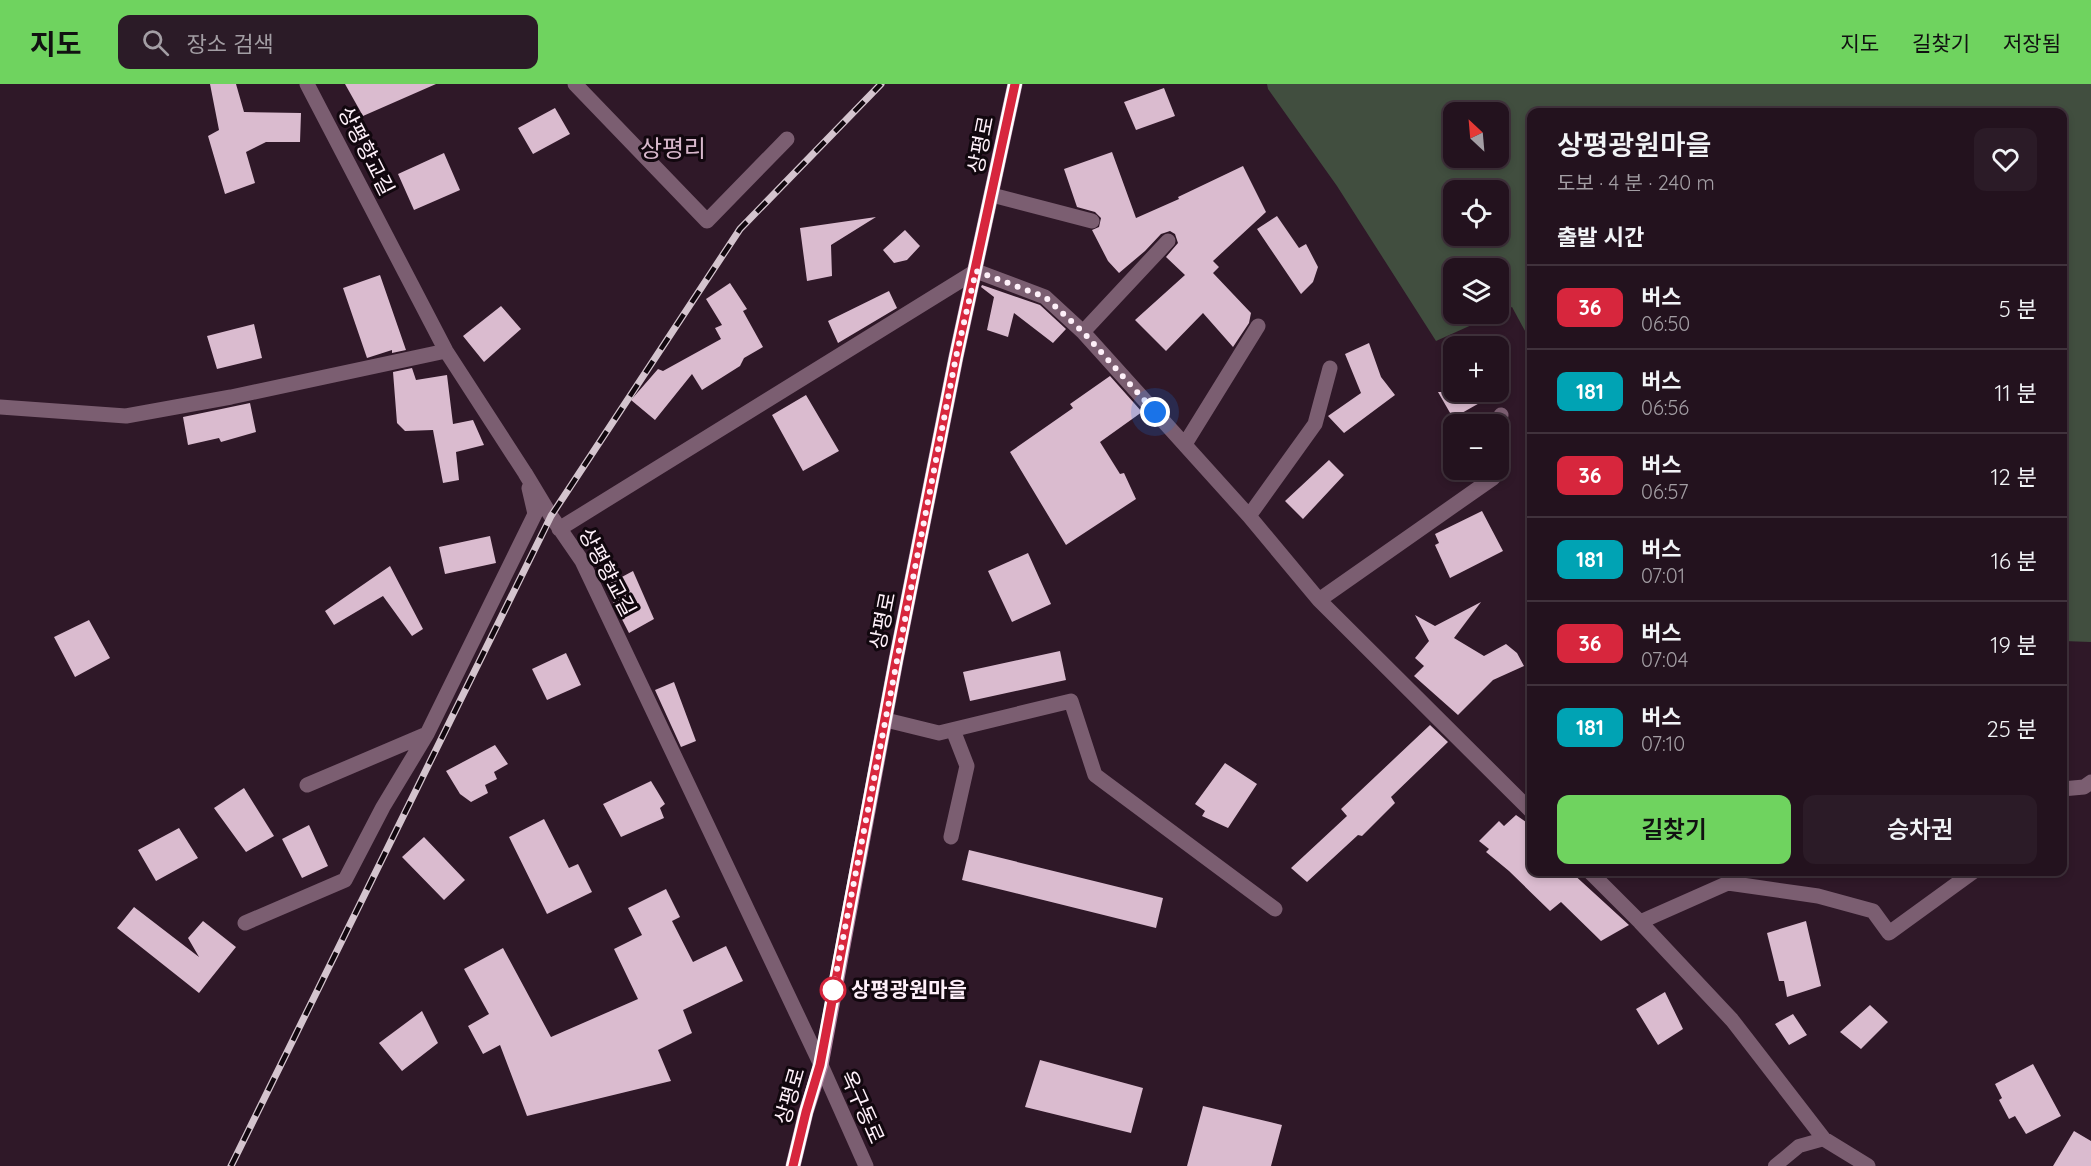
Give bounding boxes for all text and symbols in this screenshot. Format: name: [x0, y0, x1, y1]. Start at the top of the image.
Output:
search box: [118, 15, 538, 69]
text: 지도: [30, 26, 82, 61]
icon: search: [139, 26, 172, 59]
text: 장소 검색: [187, 30, 274, 58]
text: 지도: [1840, 30, 1879, 56]
text: 길찾기: [1912, 30, 1970, 56]
text: 저장됨: [2003, 30, 2061, 56]
street label: 상평향교길: [333, 102, 400, 199]
north arrow: [1443, 102, 1509, 168]
map controls: [1443, 102, 1509, 480]
street label: 상평로: [962, 114, 998, 176]
text: 상평광원마을: [1557, 127, 1712, 162]
button: heart: [1974, 128, 2037, 191]
district label: 상평리: [640, 133, 706, 163]
text: 도보 · 4 분 · 240 m: [1557, 170, 1715, 195]
button: locate: [1443, 180, 1509, 246]
text: 출발 시간: [1557, 223, 1644, 251]
button: layers: [1443, 258, 1509, 324]
text: 버스: [1641, 283, 1681, 311]
text: 36: [1579, 294, 1601, 320]
text: 5 분: [1999, 295, 2037, 323]
text: 06:50: [1641, 311, 1690, 336]
button: +: [1443, 336, 1509, 402]
text: 버스: [1641, 367, 1681, 395]
text: 181: [1576, 378, 1604, 404]
text: 11 분: [1994, 379, 2037, 407]
text: 06:56: [1641, 395, 1689, 420]
your location: [1140, 397, 1170, 427]
button: −: [1443, 414, 1509, 480]
text: 버스: [1641, 451, 1681, 479]
text: 36: [1579, 462, 1601, 488]
text: 12 분: [1990, 463, 2037, 491]
text: 06:57: [1641, 479, 1689, 504]
street label: 상평향교길: [574, 523, 642, 620]
text: 버스: [1641, 535, 1681, 563]
text: 181: [1576, 546, 1604, 572]
text: 16 분: [1991, 547, 2037, 575]
text: 07:01: [1641, 563, 1685, 588]
street label: 상평로: [864, 590, 900, 652]
text: 버스: [1641, 619, 1681, 647]
text: 36: [1579, 630, 1601, 656]
text: 19 분: [1990, 631, 2037, 659]
text: 07:04: [1641, 647, 1688, 672]
text: 버스: [1641, 703, 1681, 731]
text: 181: [1576, 714, 1604, 740]
text: 25 분: [1987, 715, 2037, 743]
text: 07:10: [1641, 731, 1685, 756]
button: 길찾기: [1557, 795, 1791, 864]
button: 승차권: [1803, 795, 2037, 864]
place label: 상평광원마을: [851, 976, 967, 1002]
marker: 상평광원마을: [820, 977, 846, 1003]
street label: 상평로: [769, 1064, 810, 1127]
street label: 옥구동로: [835, 1066, 891, 1147]

